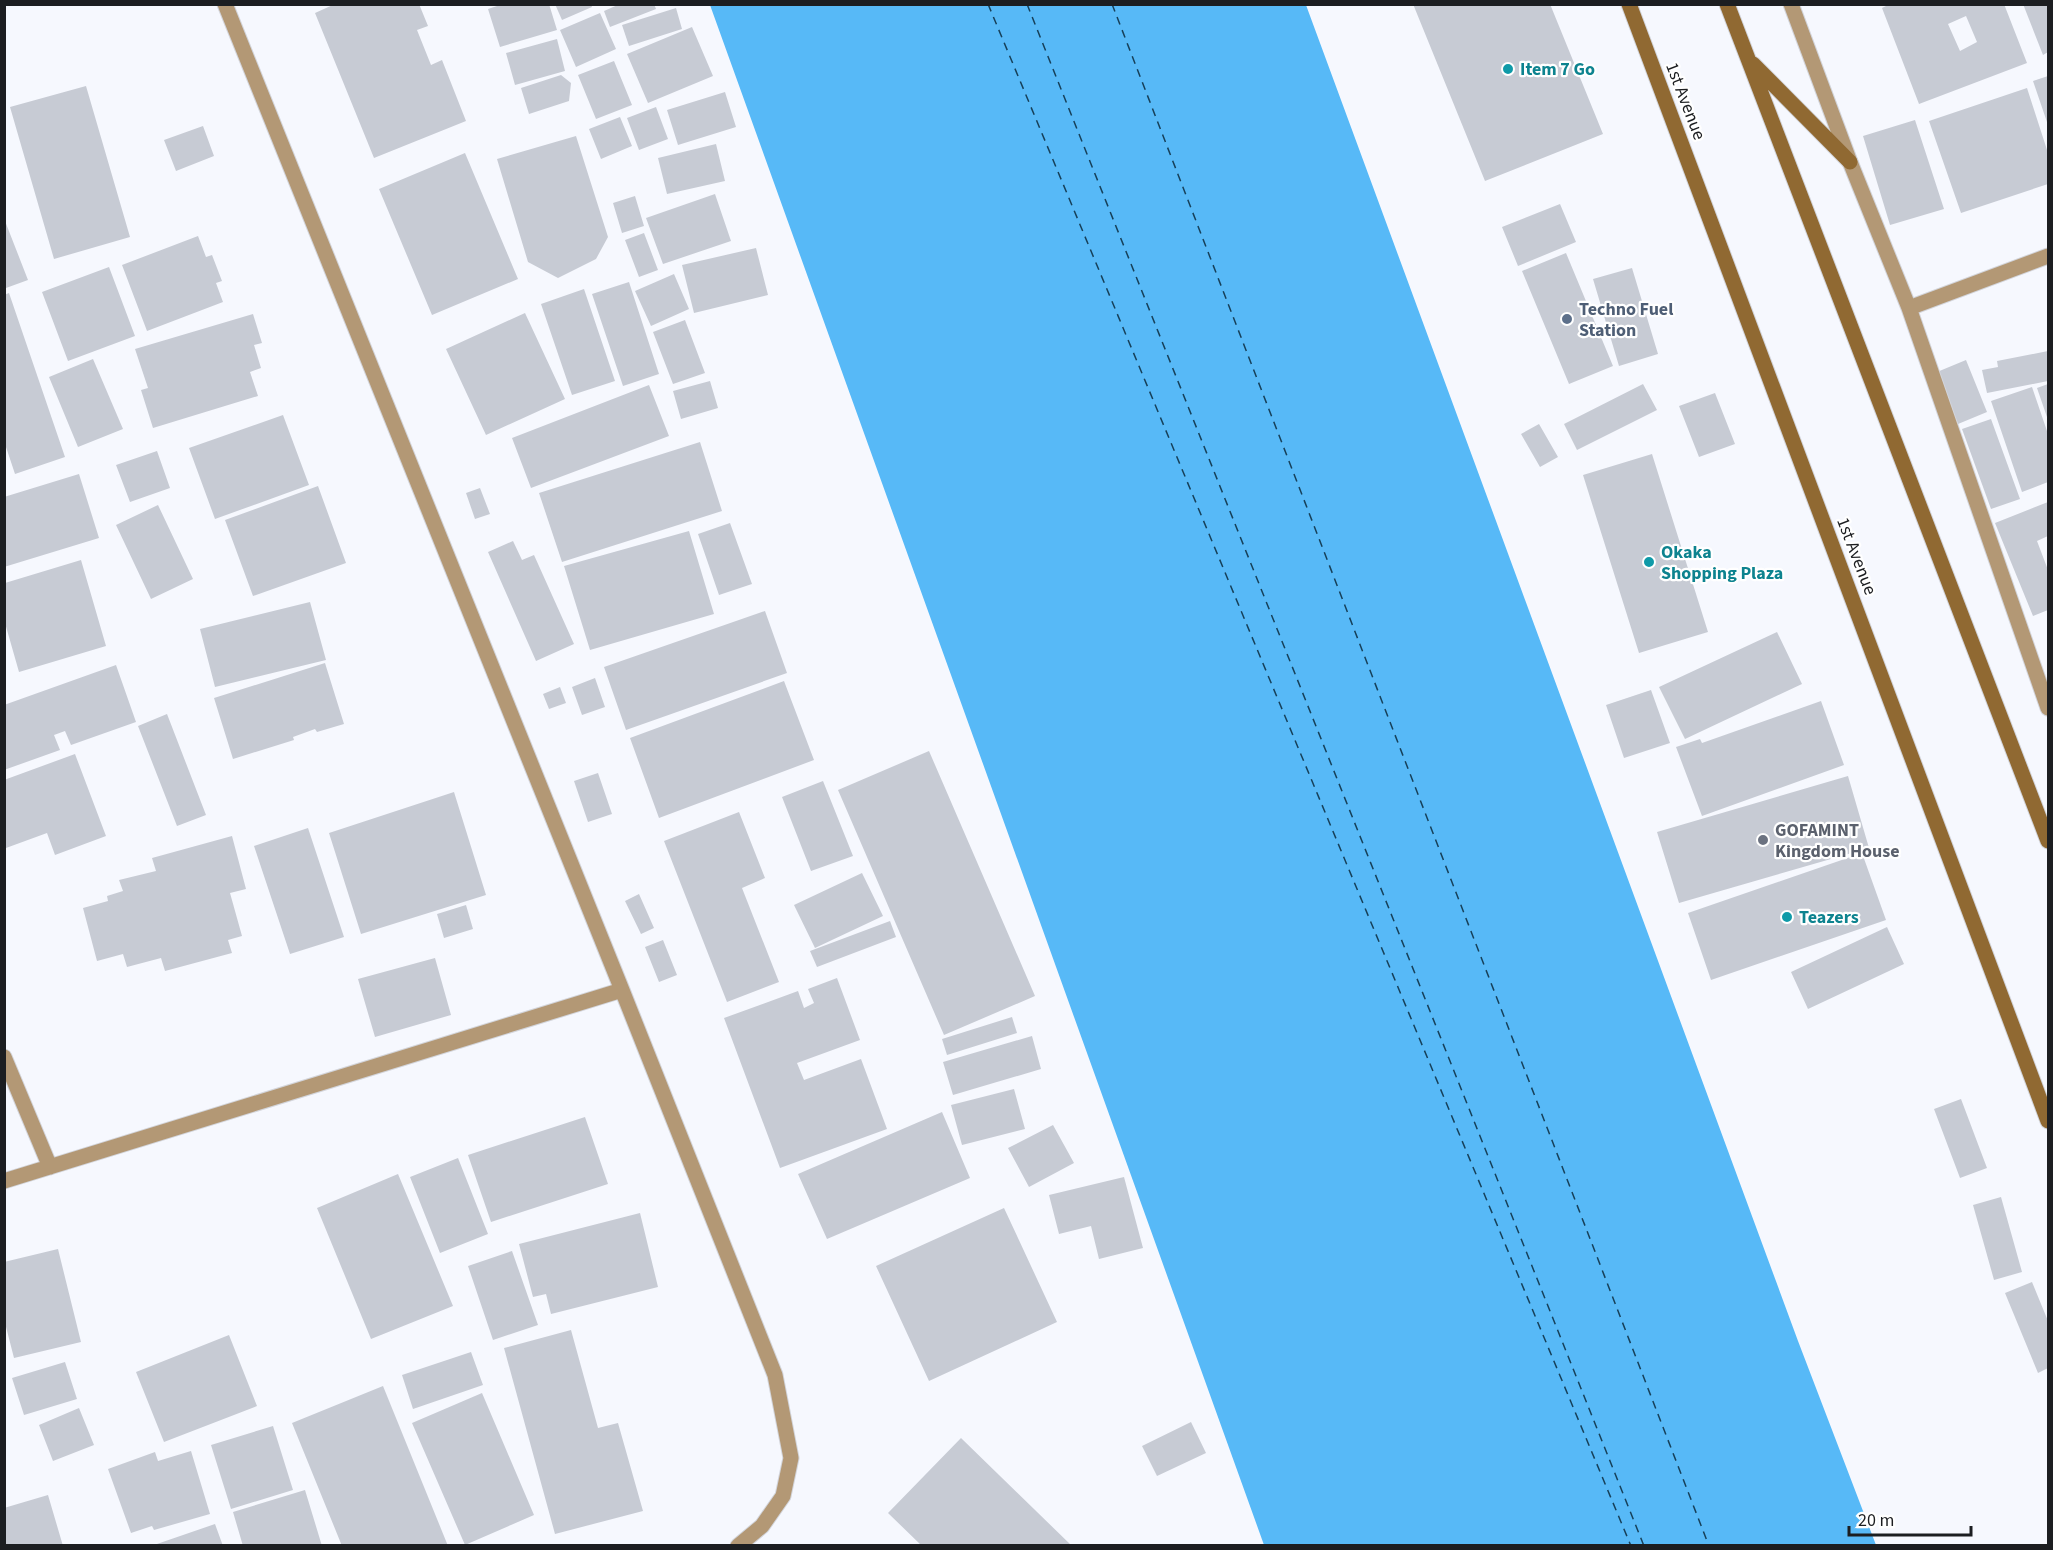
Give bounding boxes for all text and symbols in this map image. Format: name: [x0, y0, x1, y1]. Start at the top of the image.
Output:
place label: Item 7 Go: [1520, 57, 1595, 82]
street label: 1st Avenue: [1659, 59, 1712, 144]
marker: Item 7 Go: [1501, 62, 1515, 76]
place label: Techno Fuel Station: [1579, 297, 1673, 343]
marker: Techno Fuel Station: [1560, 312, 1574, 326]
street label: 1st Avenue: [1830, 514, 1883, 599]
place label: Okaka Shopping Plaza: [1661, 540, 1783, 586]
marker: Okaka Shopping Plaza: [1642, 555, 1656, 569]
place label: GOFAMINT Kingdom House: [1775, 818, 1900, 864]
marker: GOFAMINT Kingdom House: [1756, 833, 1770, 847]
place label: Teazers: [1799, 905, 1859, 930]
marker: Teazers: [1780, 910, 1794, 924]
scale bar: [1849, 1499, 1970, 1537]
text: 20 m: [1858, 1508, 1894, 1533]

